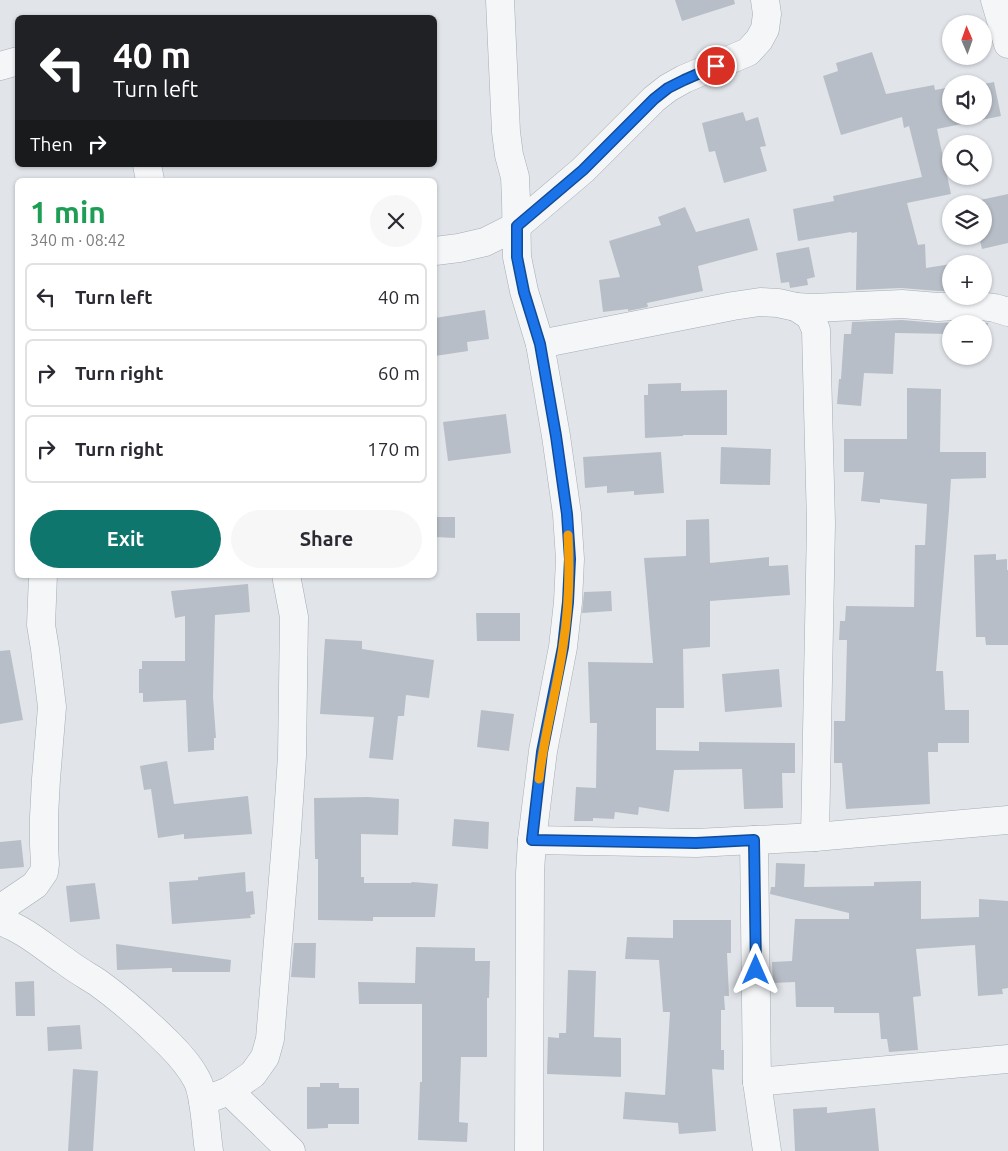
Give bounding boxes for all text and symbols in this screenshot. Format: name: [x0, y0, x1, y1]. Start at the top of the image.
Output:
north arrow: [942, 15, 992, 65]
map controls: [942, 15, 992, 365]
icon: left: [30, 35, 95, 100]
text: 40 m: [113, 35, 191, 75]
pin: [695, 45, 737, 87]
icon: arrive: [702, 52, 730, 80]
button: sound: [942, 75, 992, 125]
text: Turn left: [113, 76, 198, 101]
icon: right: [83, 130, 111, 158]
text: Then: [30, 133, 73, 155]
button: search: [942, 135, 992, 185]
text: 1 min: [30, 195, 106, 229]
button: close: [370, 195, 422, 247]
button: layers: [942, 195, 992, 245]
text: 340 m · 08:42: [30, 231, 126, 249]
button: +: [942, 255, 992, 305]
icon: left: [32, 283, 60, 311]
text: Turn left: [75, 286, 153, 308]
text: 40 m: [378, 286, 420, 308]
button: −: [942, 315, 992, 365]
icon: right: [32, 359, 60, 387]
text: Turn right: [75, 362, 163, 384]
text: 60 m: [378, 362, 420, 384]
icon: right: [32, 435, 60, 463]
text: Turn right: [75, 438, 163, 460]
text: 170 m: [367, 438, 420, 460]
button: Exit: [30, 510, 221, 568]
button: Share: [231, 510, 422, 568]
position arrow: [729, 943, 781, 995]

